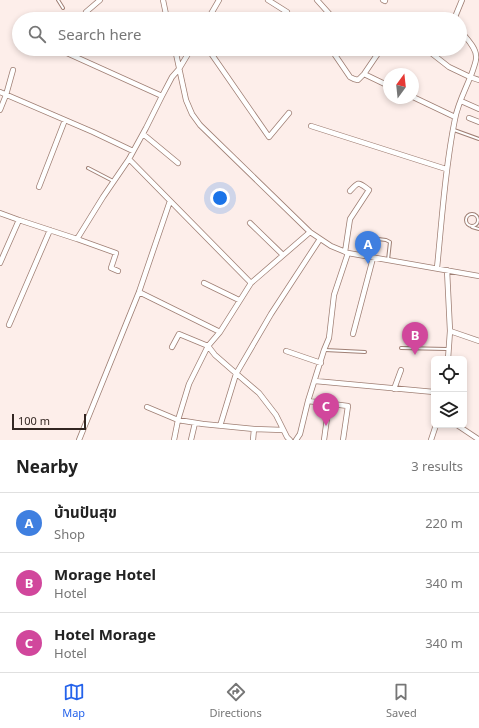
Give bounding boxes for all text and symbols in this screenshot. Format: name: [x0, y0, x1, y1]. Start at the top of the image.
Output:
search box: [12, 12, 467, 56]
icon: search: [26, 23, 48, 45]
text: Search here: [58, 24, 141, 44]
north arrow: [383, 68, 419, 104]
your location: [210, 188, 230, 208]
pin: A: [355, 231, 381, 264]
pin: B: [402, 322, 428, 355]
map controls: [431, 356, 467, 428]
button: locate: [431, 356, 467, 392]
button: layers: [431, 392, 467, 428]
pin: C: [313, 393, 339, 426]
scale bar: [12, 412, 86, 431]
text: 100 m: [18, 413, 50, 428]
text: Nearby: [16, 455, 78, 478]
text: 3 results: [411, 457, 463, 475]
text: บ้านปันสุข: [54, 502, 117, 522]
text: A: [25, 514, 34, 532]
text: 220 m: [425, 514, 463, 532]
text: Shop: [54, 525, 85, 543]
text: Morage Hotel: [54, 564, 156, 584]
text: B: [25, 574, 33, 592]
text: 340 m: [425, 574, 463, 592]
text: Hotel: [54, 584, 87, 602]
text: Hotel Morage: [54, 624, 156, 644]
text: C: [25, 634, 33, 652]
text: 340 m: [425, 634, 463, 652]
text: Hotel: [54, 644, 87, 662]
tab: Map: [62, 681, 85, 720]
tab: Directions: [209, 681, 262, 720]
tab: Saved: [386, 681, 417, 720]

